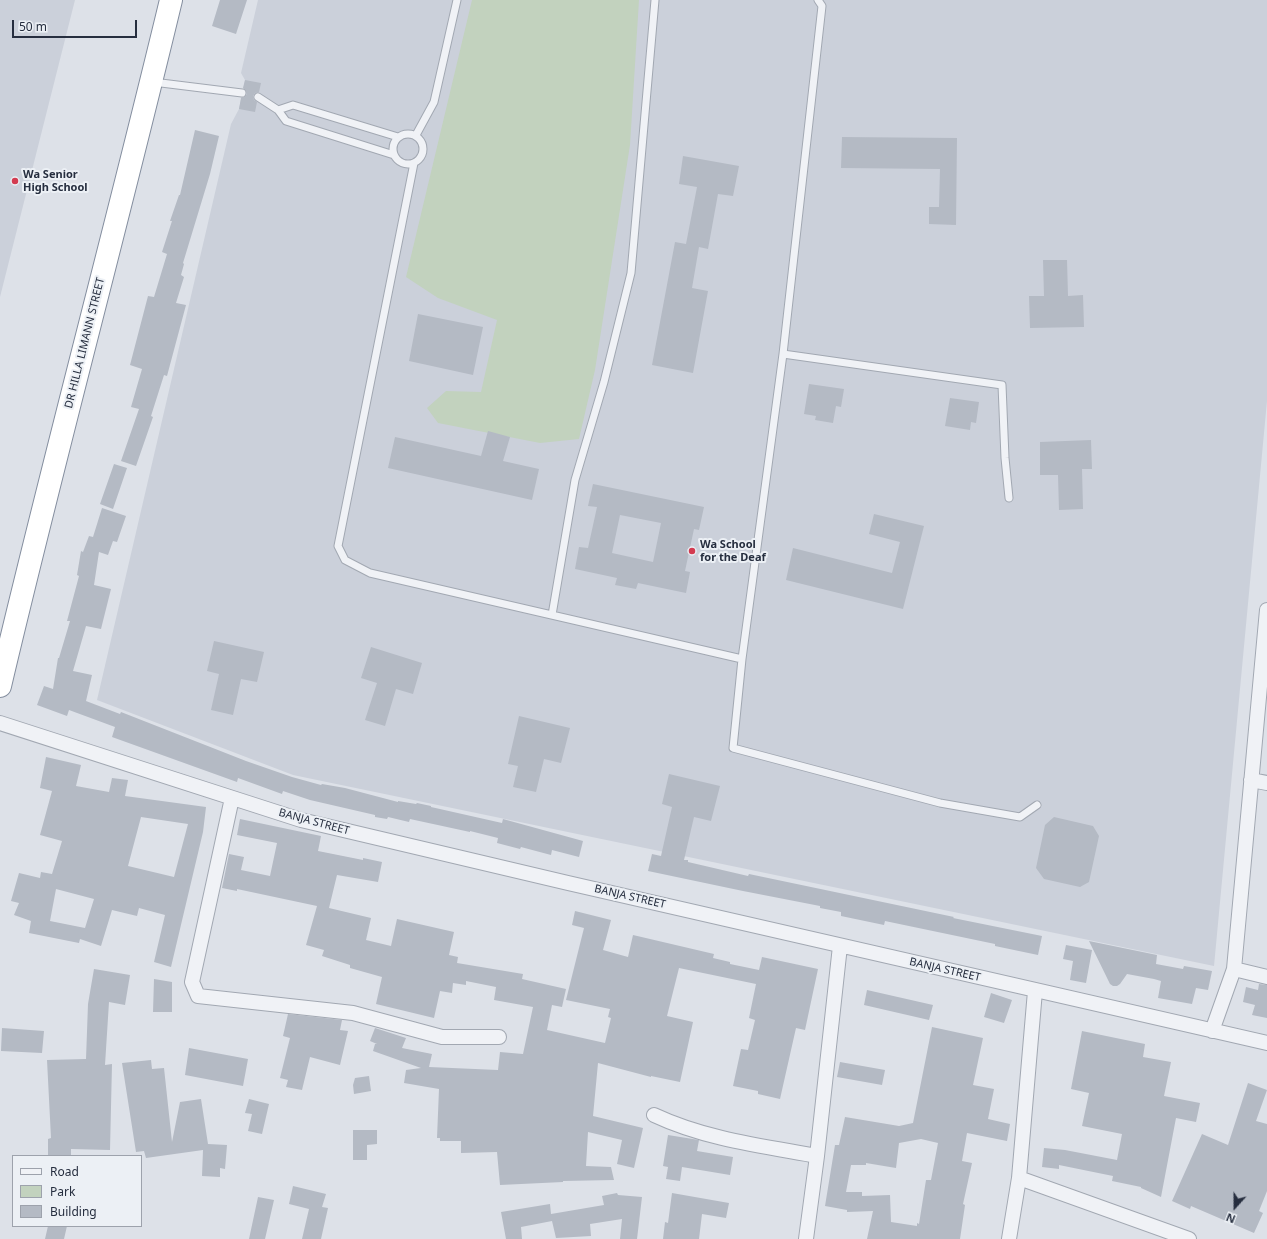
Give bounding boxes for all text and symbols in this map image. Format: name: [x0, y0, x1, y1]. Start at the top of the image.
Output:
scale bar: [14, 12, 139, 38]
text: 50 m: [19, 18, 47, 35]
place label: Wa Senior High School: [23, 168, 88, 194]
marker: Wa Senior High School: [10, 176, 20, 186]
street label: DR HILLA LIMANN STREET: [62, 276, 108, 410]
place label: Wa School for the Deaf: [700, 538, 766, 564]
marker: Wa School for the Deaf: [687, 546, 697, 556]
street label: BANJA STREET: [277, 806, 351, 838]
street label: BANJA STREET: [593, 882, 667, 912]
street label: BANJA STREET: [908, 955, 982, 985]
legend: [12, 1155, 142, 1227]
text: Road: [50, 1163, 79, 1180]
text: Park: [50, 1183, 75, 1200]
north arrow: [1215, 1187, 1255, 1227]
text: Building: [50, 1203, 97, 1220]
text: N: [1224, 1210, 1237, 1227]

